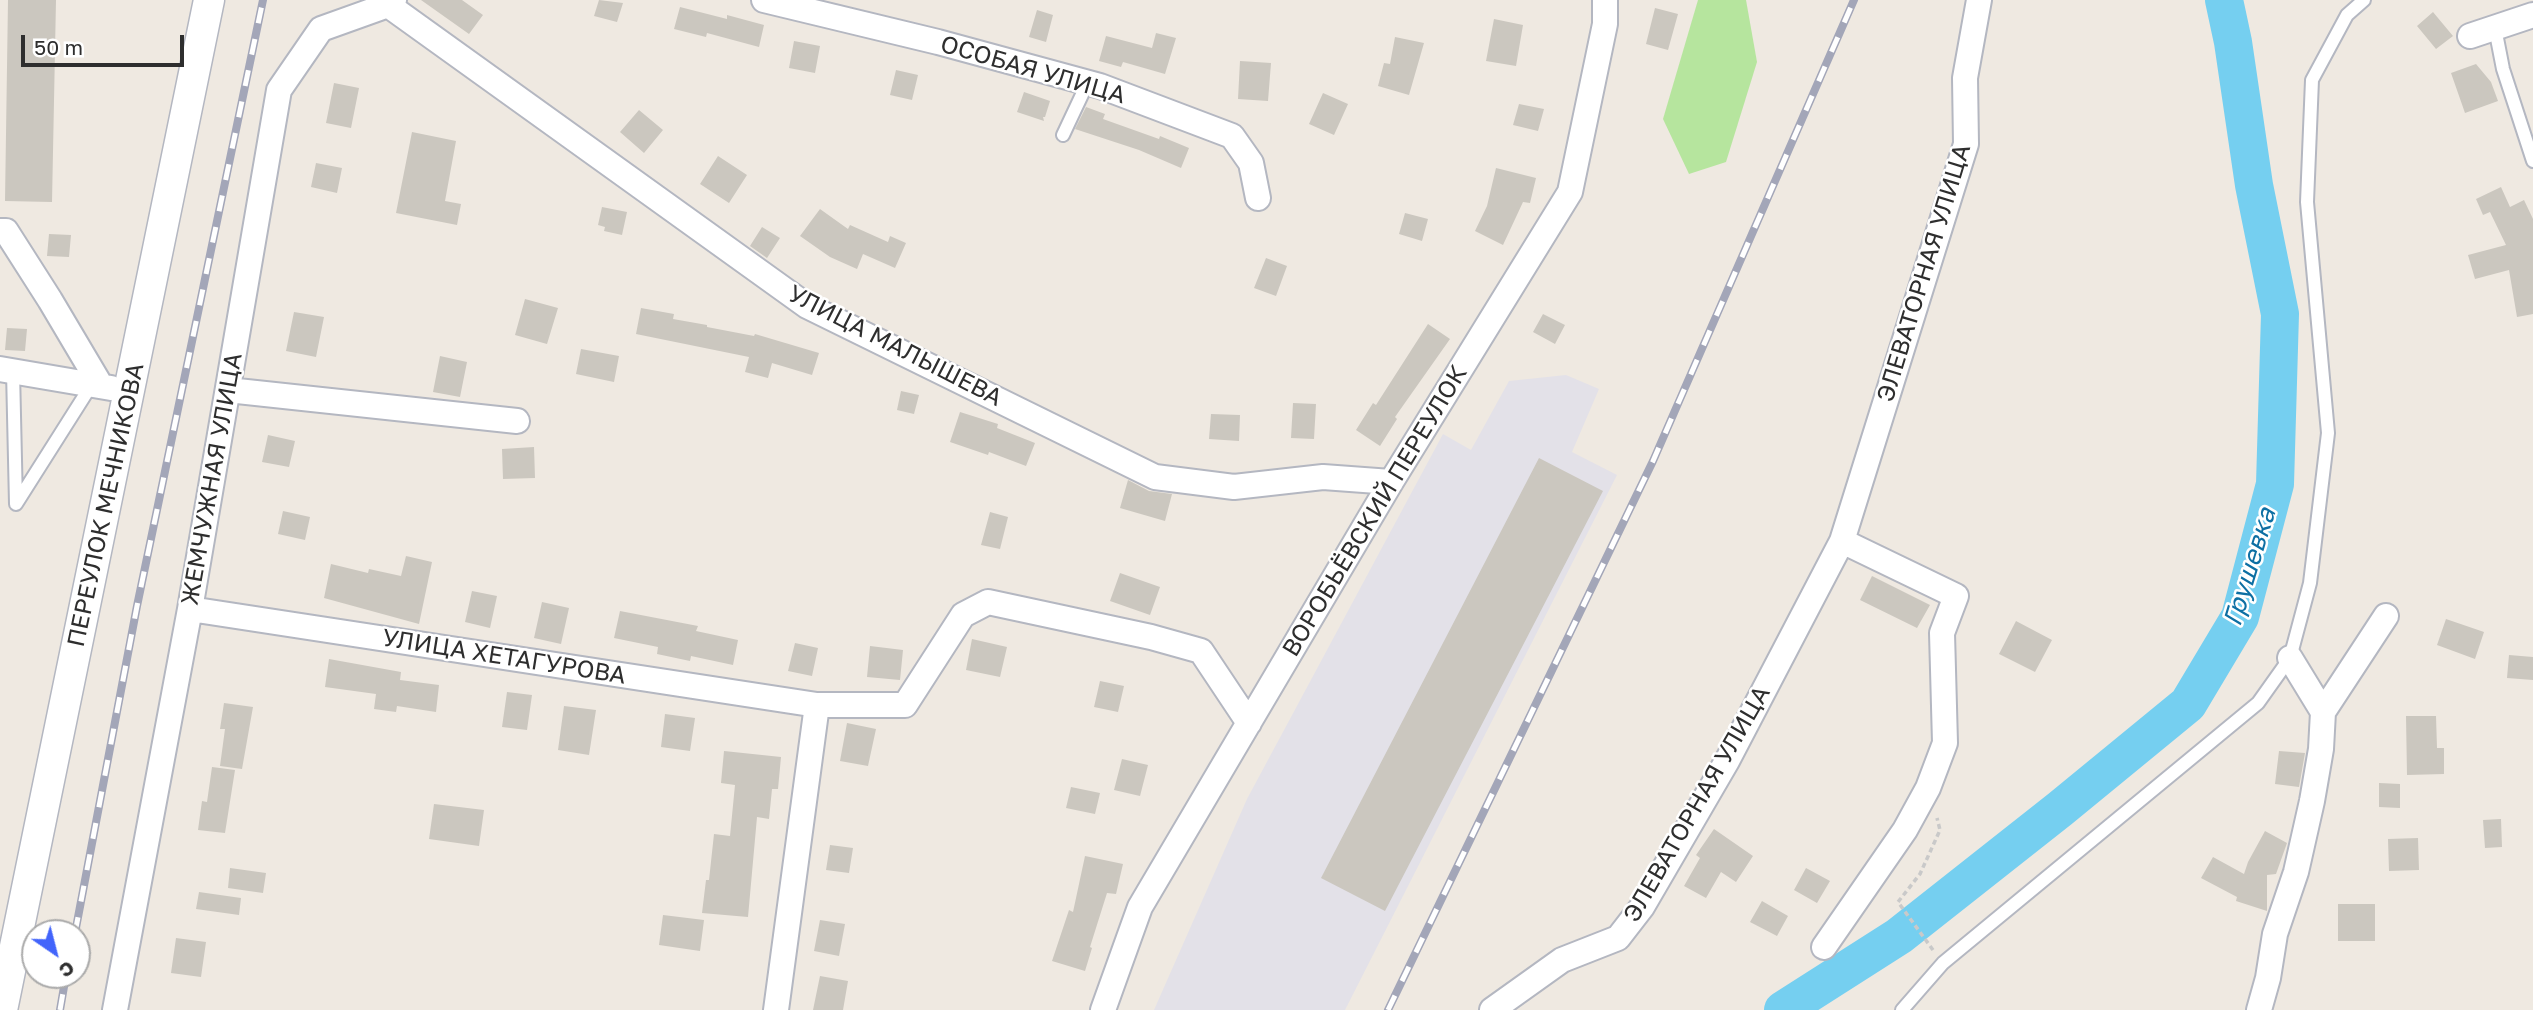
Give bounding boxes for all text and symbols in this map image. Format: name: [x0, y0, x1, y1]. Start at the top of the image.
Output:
scale bar: [24, 21, 187, 65]
street label: ОСОБАЯ УЛИЦА: [937, 30, 1129, 110]
text: 50 m: [34, 34, 83, 60]
street label: ЭЛЕВАТОРНАЯ УЛИЦА: [1871, 141, 1977, 405]
street label: УЛИЦА МАЛЫШЕВА: [783, 279, 1007, 413]
street label: ЖЕМЧУЖНАЯ УЛИЦА: [176, 351, 248, 607]
street label: ВОРОБЬЁВСКИЙ ПЕРЕУЛОК: [1277, 360, 1473, 662]
street label: ПЕРЕУЛОК МЕЧНИКОВА: [62, 361, 150, 649]
water label: Грушевка: [2217, 504, 2283, 630]
street label: УЛИЦА ХЕТАГУРОВА: [380, 624, 628, 690]
street label: ЭЛЕВАТОРНАЯ УЛИЦА: [1618, 681, 1776, 927]
north arrow: [21, 919, 91, 989]
text: С: [55, 957, 79, 983]

